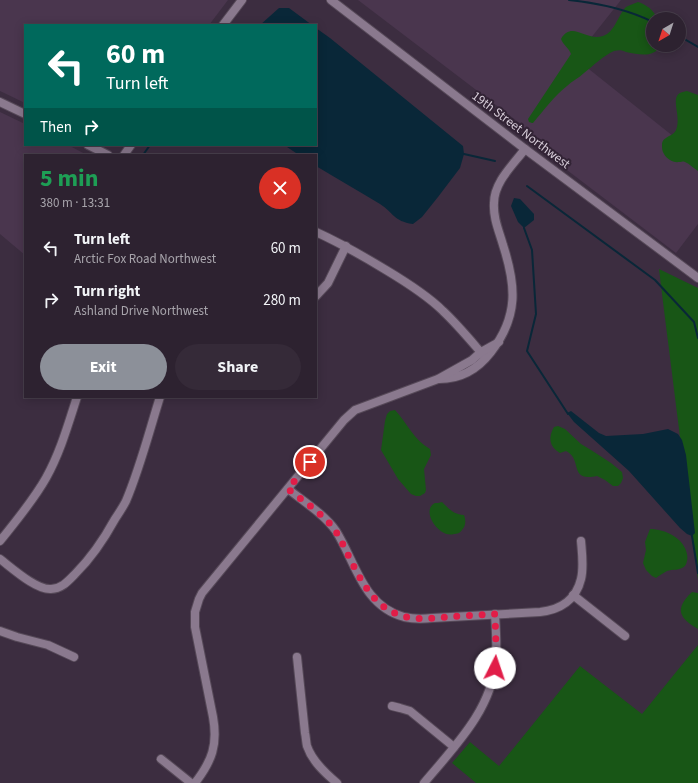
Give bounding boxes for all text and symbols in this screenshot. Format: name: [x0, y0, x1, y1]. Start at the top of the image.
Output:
north arrow: [646, 12, 686, 52]
map controls: [646, 12, 686, 52]
text: 60 m: [106, 34, 165, 74]
icon: left: [40, 40, 92, 92]
text: Turn left: [106, 71, 168, 96]
street label: 19th Street Northwest: [468, 87, 574, 173]
icon: right: [80, 116, 102, 138]
text: Then: [40, 117, 72, 138]
text: 5 min: [40, 161, 98, 196]
button: close: [259, 167, 301, 209]
text: 380 m · 13:31: [40, 194, 110, 212]
text: Turn left: [74, 229, 130, 250]
icon: left: [40, 237, 62, 259]
text: 60 m: [271, 238, 301, 259]
text: Arctic Fox Road Northwest: [74, 250, 216, 268]
text: Turn right: [74, 281, 140, 302]
icon: right: [40, 289, 62, 311]
text: 280 m: [263, 290, 301, 311]
text: Ashland Drive Northwest: [74, 302, 208, 320]
button: Exit: [40, 344, 167, 390]
button: Share: [175, 344, 301, 390]
pin: [293, 445, 327, 479]
icon: arrive: [299, 451, 321, 473]
position arrow: [474, 647, 516, 689]

